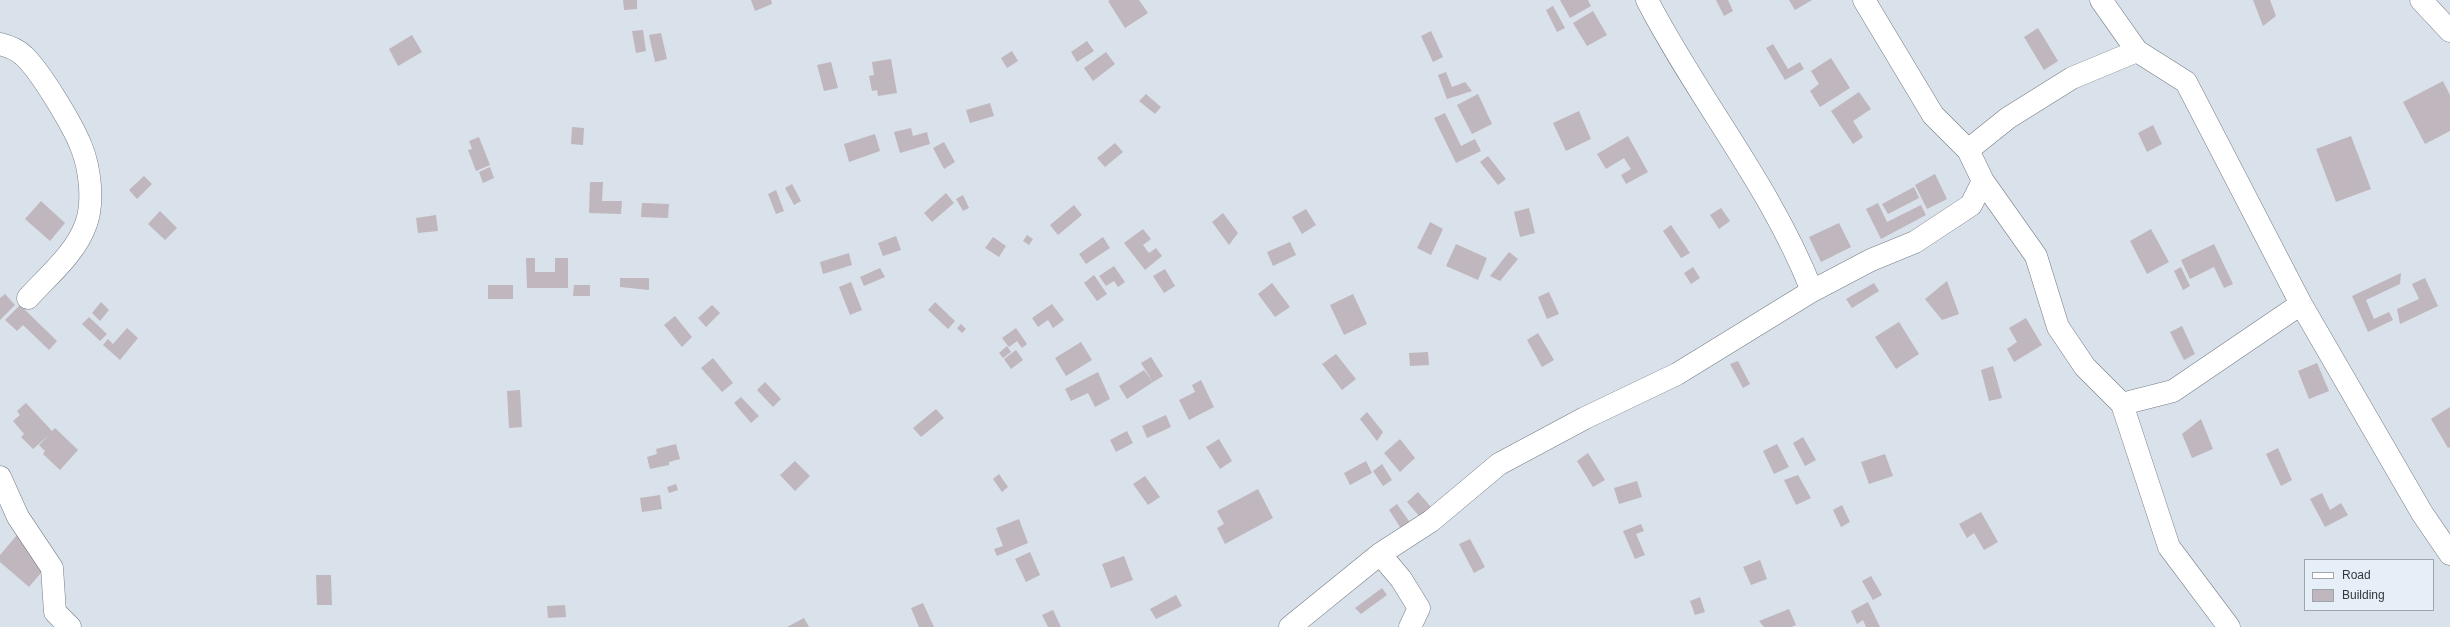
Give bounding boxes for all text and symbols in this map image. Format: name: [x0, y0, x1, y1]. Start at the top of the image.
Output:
legend: [2304, 559, 2434, 611]
text: Road: [2342, 568, 2371, 582]
text: Building: [2342, 588, 2385, 602]

